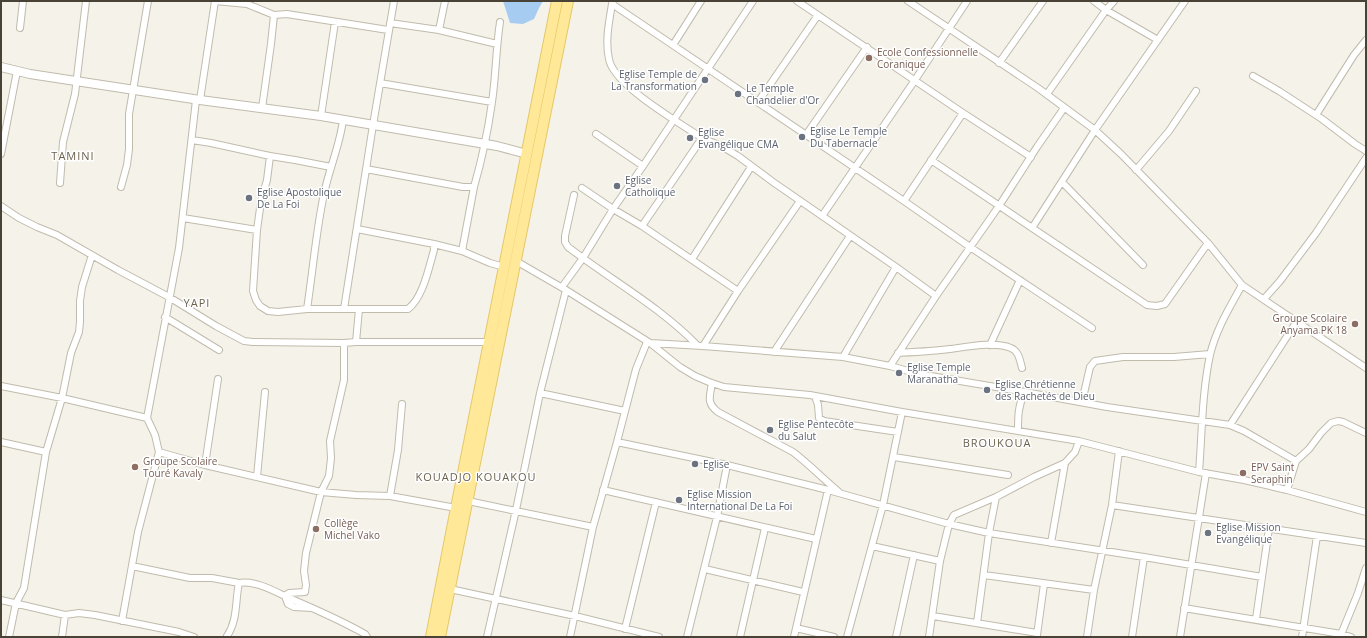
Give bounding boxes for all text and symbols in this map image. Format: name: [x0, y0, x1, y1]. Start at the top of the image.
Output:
place label: Ecole Confessionnelle Coranique: [877, 45, 979, 71]
marker: Ecole Confessionnelle Coranique: [864, 53, 874, 63]
place label: Eglise Temple de La Transformation: [611, 67, 697, 93]
marker: Eglise Temple de La Transformation: [700, 75, 710, 85]
place label: Le Temple Chandelier d'Or: [746, 81, 819, 107]
marker: Le Temple Chandelier d'Or: [733, 89, 743, 99]
place label: Eglise Le Temple Du Tabernacle: [810, 124, 887, 150]
place label: Eglise Evangélique CMA: [698, 125, 779, 151]
marker: Eglise Le Temple Du Tabernacle: [797, 132, 807, 142]
marker: Eglise Evangélique CMA: [685, 133, 695, 143]
district label: TAMINI: [51, 148, 95, 163]
place label: Eglise Catholique: [625, 173, 676, 199]
marker: Eglise Catholique: [612, 181, 622, 191]
place label: Eglise Apostolique De La Foi: [257, 185, 342, 211]
marker: Eglise Apostolique De La Foi: [244, 193, 254, 203]
district label: YAPI: [184, 295, 210, 310]
place label: Groupe Scolaire Anyama PK 18: [1273, 311, 1347, 337]
marker: Groupe Scolaire Anyama PK 18: [1350, 319, 1360, 329]
place label: Eglise Temple Maranatha: [907, 360, 971, 386]
marker: Eglise Temple Maranatha: [894, 368, 904, 378]
place label: Eglise Chrétienne des Rachetés de Dieu: [995, 377, 1095, 403]
marker: Eglise Chrétienne des Rachetés de Dieu: [982, 385, 992, 395]
place label: Eglise Pentecôte du Salut: [778, 417, 854, 443]
marker: Eglise Pentecôte du Salut: [765, 425, 775, 435]
district label: BROUKOUA: [963, 435, 1031, 450]
place label: Groupe Scolaire Touré Kavaly: [143, 454, 218, 480]
place label: Eglise: [703, 457, 730, 471]
marker: Eglise: [690, 459, 700, 469]
place label: EPV Saint Seraphin: [1251, 460, 1295, 486]
marker: Groupe Scolaire Touré Kavaly: [130, 462, 140, 472]
marker: EPV Saint Seraphin: [1238, 468, 1248, 478]
district label: KOUADJO KOUAKOU: [415, 469, 537, 484]
place label: Eglise Mission International De La Foi: [687, 487, 792, 513]
marker: Eglise Mission International De La Foi: [674, 495, 684, 505]
place label: Collège Michel Vako: [324, 516, 380, 542]
place label: Eglise Mission Evangélique: [1216, 520, 1281, 546]
marker: Collège Michel Vako: [311, 524, 321, 534]
marker: Eglise Mission Evangélique: [1203, 528, 1213, 538]

